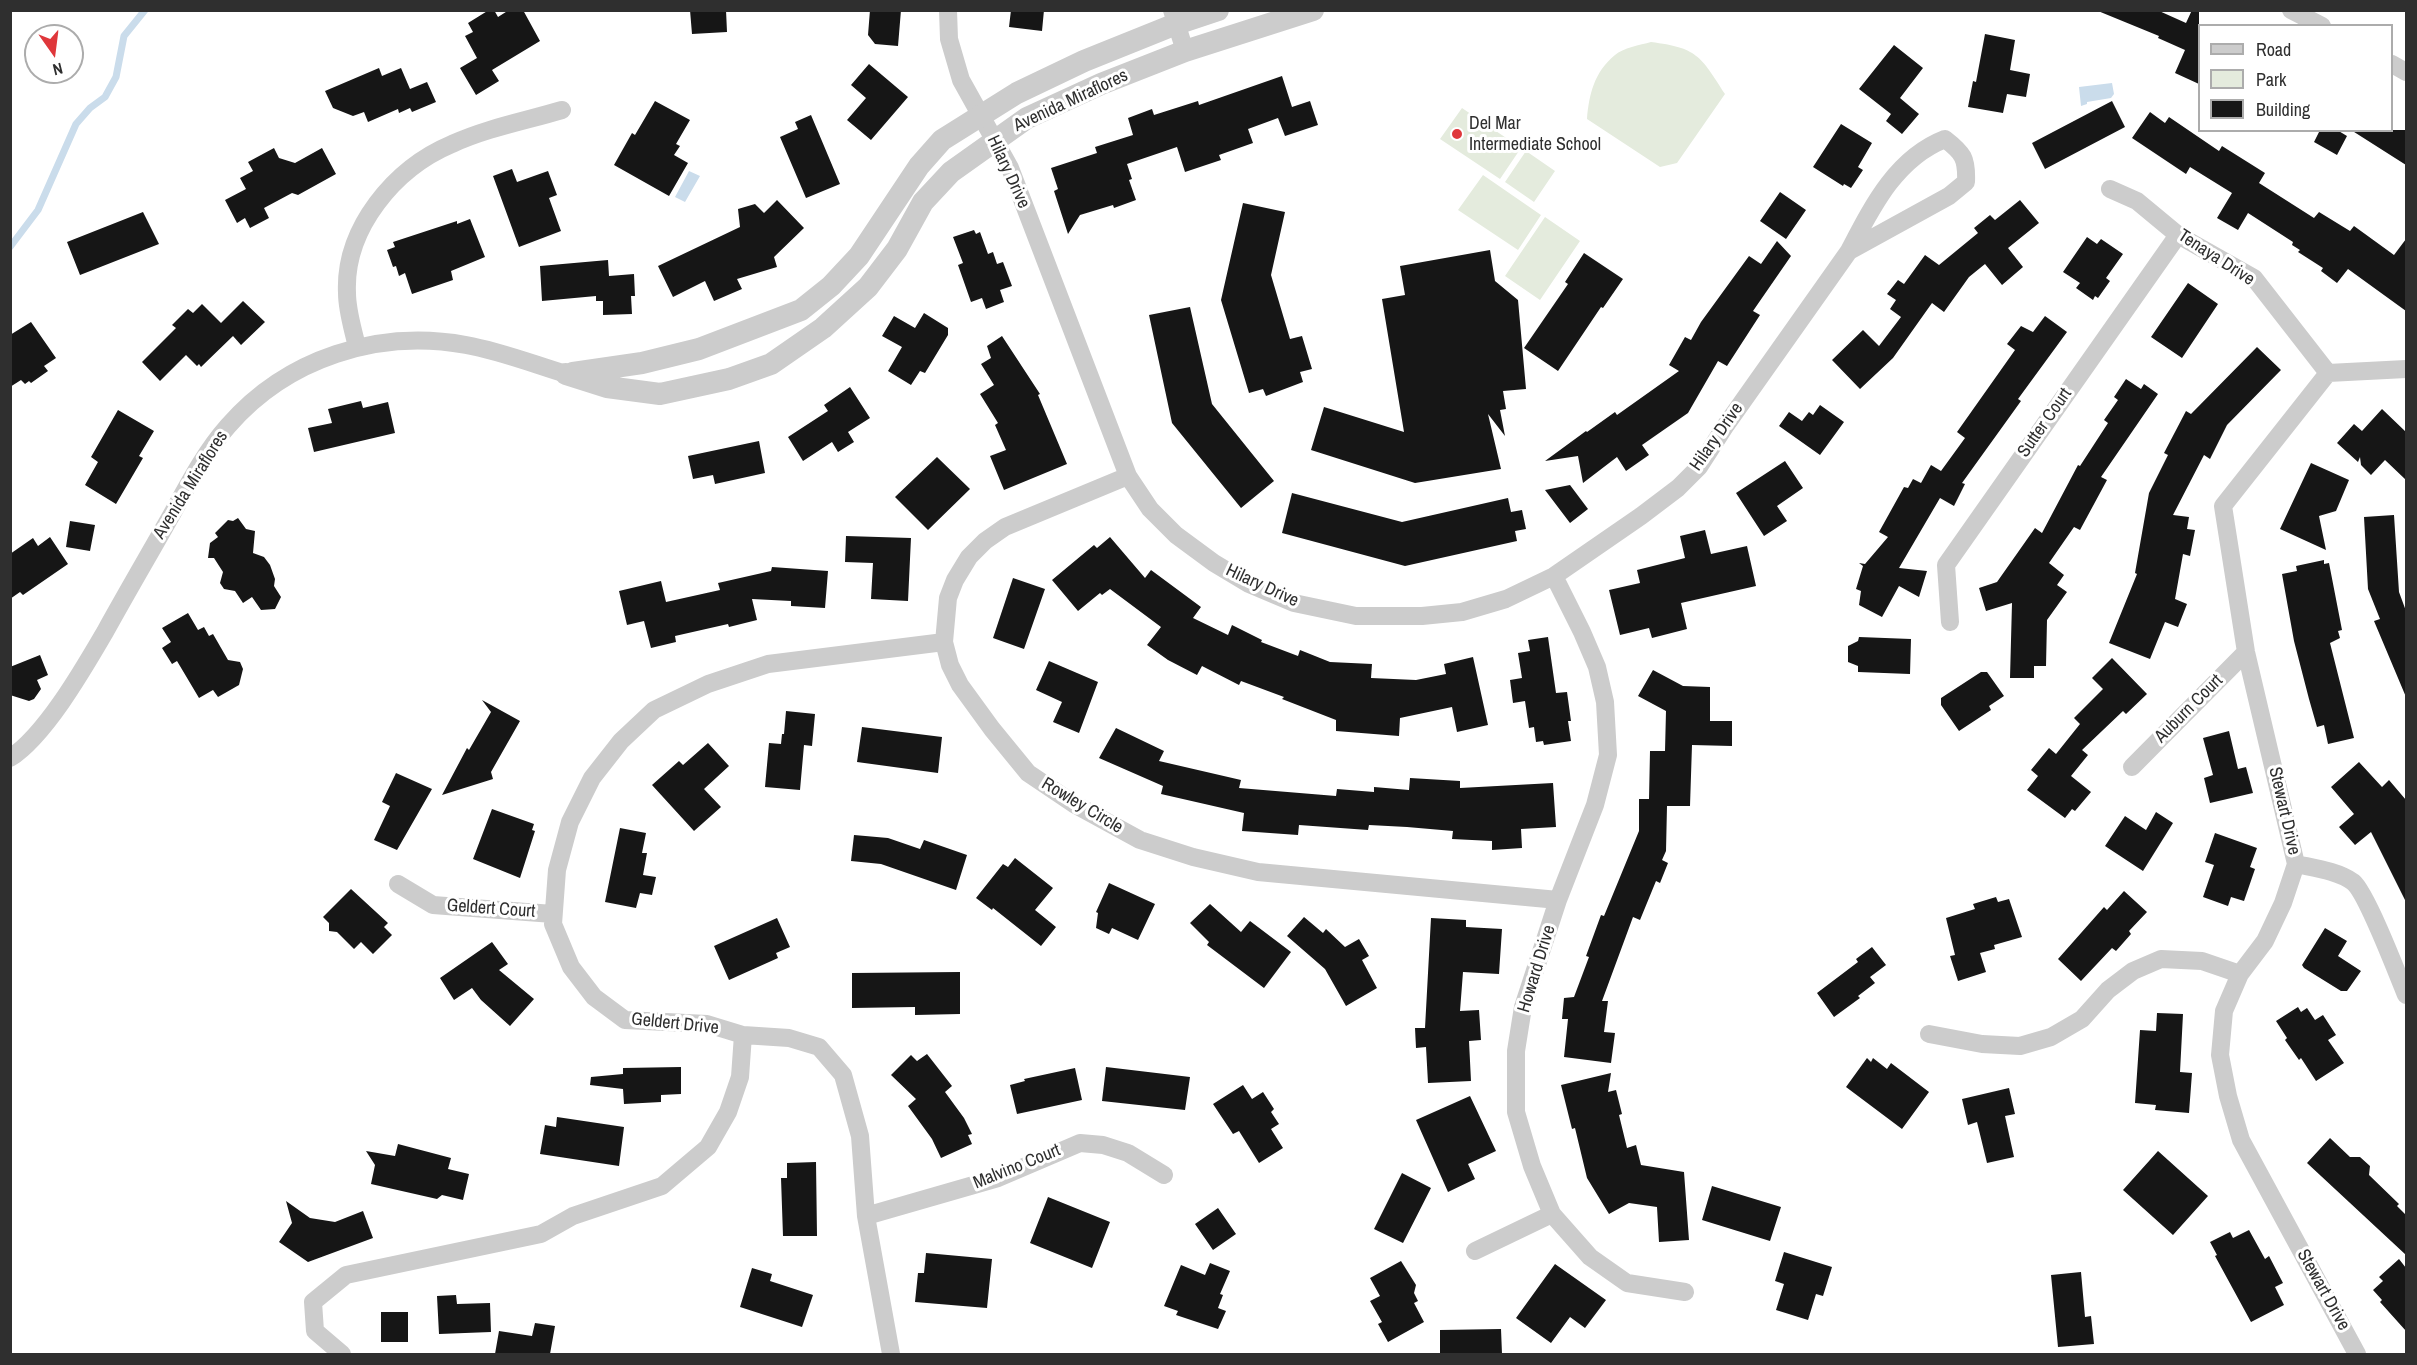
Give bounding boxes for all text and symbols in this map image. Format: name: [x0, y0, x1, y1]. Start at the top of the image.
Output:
north arrow: [24, 24, 84, 84]
legend: [2198, 24, 2393, 132]
text: Road: [2256, 37, 2291, 62]
text: N: [51, 58, 65, 81]
street label: Avenida Miraflores: [1010, 65, 1132, 137]
text: Park: [2256, 67, 2286, 92]
text: Building: [2256, 97, 2310, 122]
place label: Del Mar Intermediate School: [1469, 113, 1601, 156]
marker: Del Mar Intermediate School: [1450, 127, 1464, 141]
street label: Hilary Drive: [982, 132, 1034, 212]
street label: Tenaya Drive: [2174, 225, 2258, 291]
street label: Sutter Court: [2013, 384, 2077, 462]
street label: Hilary Drive: [1686, 399, 1748, 475]
street label: Avenida Miraflores: [149, 427, 233, 543]
street label: Hilary Drive: [1222, 560, 1302, 612]
street label: Auburn Court: [2150, 670, 2228, 748]
street label: Stewart Drive: [2263, 765, 2305, 857]
street label: Rowley Circle: [1037, 773, 1127, 839]
street label: Geldert Court: [446, 895, 536, 923]
street label: Howard Drive: [1513, 923, 1561, 1015]
street label: Geldert Drive: [630, 1009, 720, 1039]
street label: Malvino Court: [970, 1140, 1064, 1194]
street label: Stewart Drive: [2292, 1246, 2354, 1334]

